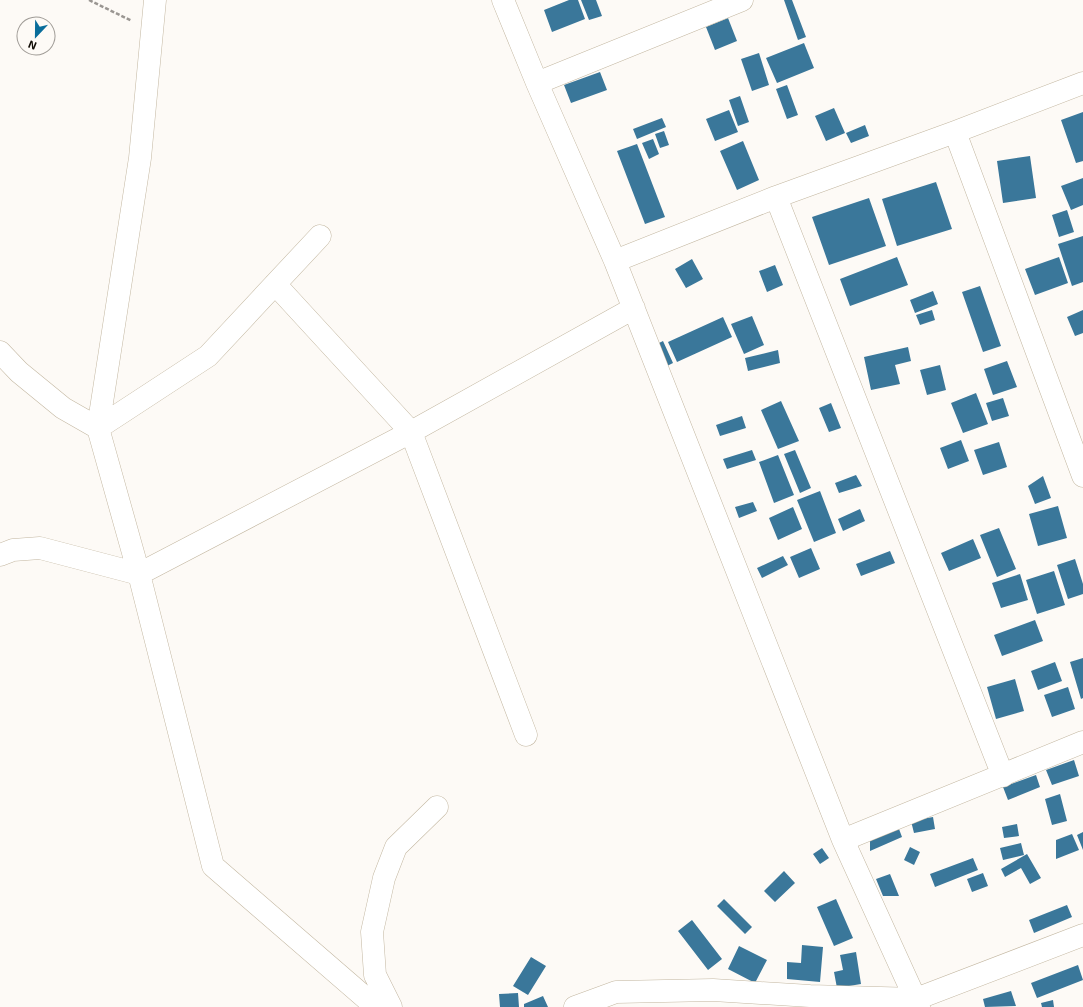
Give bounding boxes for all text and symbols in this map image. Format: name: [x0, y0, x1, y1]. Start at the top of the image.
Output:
north arrow: [16, 16, 56, 56]
text: N: [26, 38, 38, 53]

